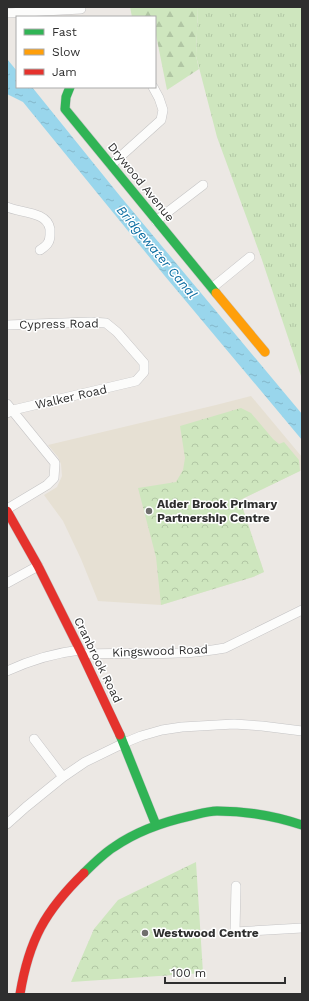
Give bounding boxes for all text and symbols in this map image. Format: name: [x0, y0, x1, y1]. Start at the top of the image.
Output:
legend: [16, 16, 156, 88]
text: Fast: [52, 25, 77, 39]
text: Slow: [52, 45, 80, 59]
text: Jam: [52, 65, 77, 79]
street label: Drywood Avenue: [105, 140, 177, 224]
water label: Bridgewater Canal: [114, 203, 200, 301]
street label: Cypress Road: [19, 316, 99, 332]
street label: Walker Road: [34, 382, 108, 412]
place label: Alder Brook Primary Partnership Centre: [157, 497, 277, 525]
marker: Alder Brook Primary Partnership Centre: [144, 506, 154, 516]
street label: Cranbrook Road: [71, 615, 125, 705]
street label: Kingswood Road: [112, 642, 208, 660]
place label: Westwood Centre: [153, 926, 259, 940]
marker: Westwood Centre: [140, 928, 150, 938]
scale bar: [165, 959, 285, 985]
text: 100 m: [171, 966, 206, 980]

